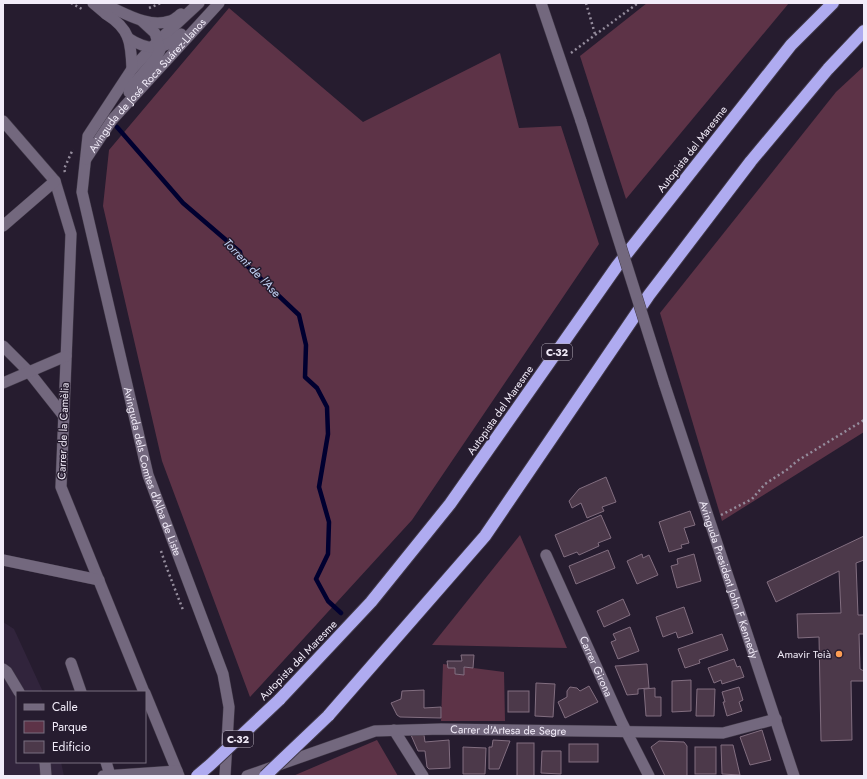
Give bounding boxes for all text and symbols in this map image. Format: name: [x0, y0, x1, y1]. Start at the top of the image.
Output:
street label: Avinguda de José Roca Suárez-Llanos: [85, 14, 210, 156]
street label: Autopista del Maresme: [653, 102, 731, 196]
water label: Torrent de l'Ase: [219, 235, 285, 301]
road number: C-32: [542, 344, 572, 360]
street label: Autopista del Maresme: [463, 362, 537, 458]
street label: Carrer de la Camèlia: [53, 382, 73, 480]
street label: Avinguda dels Comtes d'Alba de Liste: [120, 385, 186, 558]
street label: Avinguda President John F Kennedy: [695, 498, 763, 661]
street label: Autopista del Maresme: [255, 616, 341, 704]
street label: Carrer Girona: [576, 633, 617, 699]
place label: Amavir Teià: [777, 646, 831, 662]
marker: Amavir Teià: [834, 649, 844, 659]
legend: [16, 691, 146, 763]
text: Calle: [52, 698, 78, 716]
text: Parque: [52, 718, 87, 736]
street label: Carrer d'Artesa de Segre: [450, 721, 567, 739]
road number: C-32: [223, 731, 253, 747]
text: Edificio: [52, 738, 91, 756]

